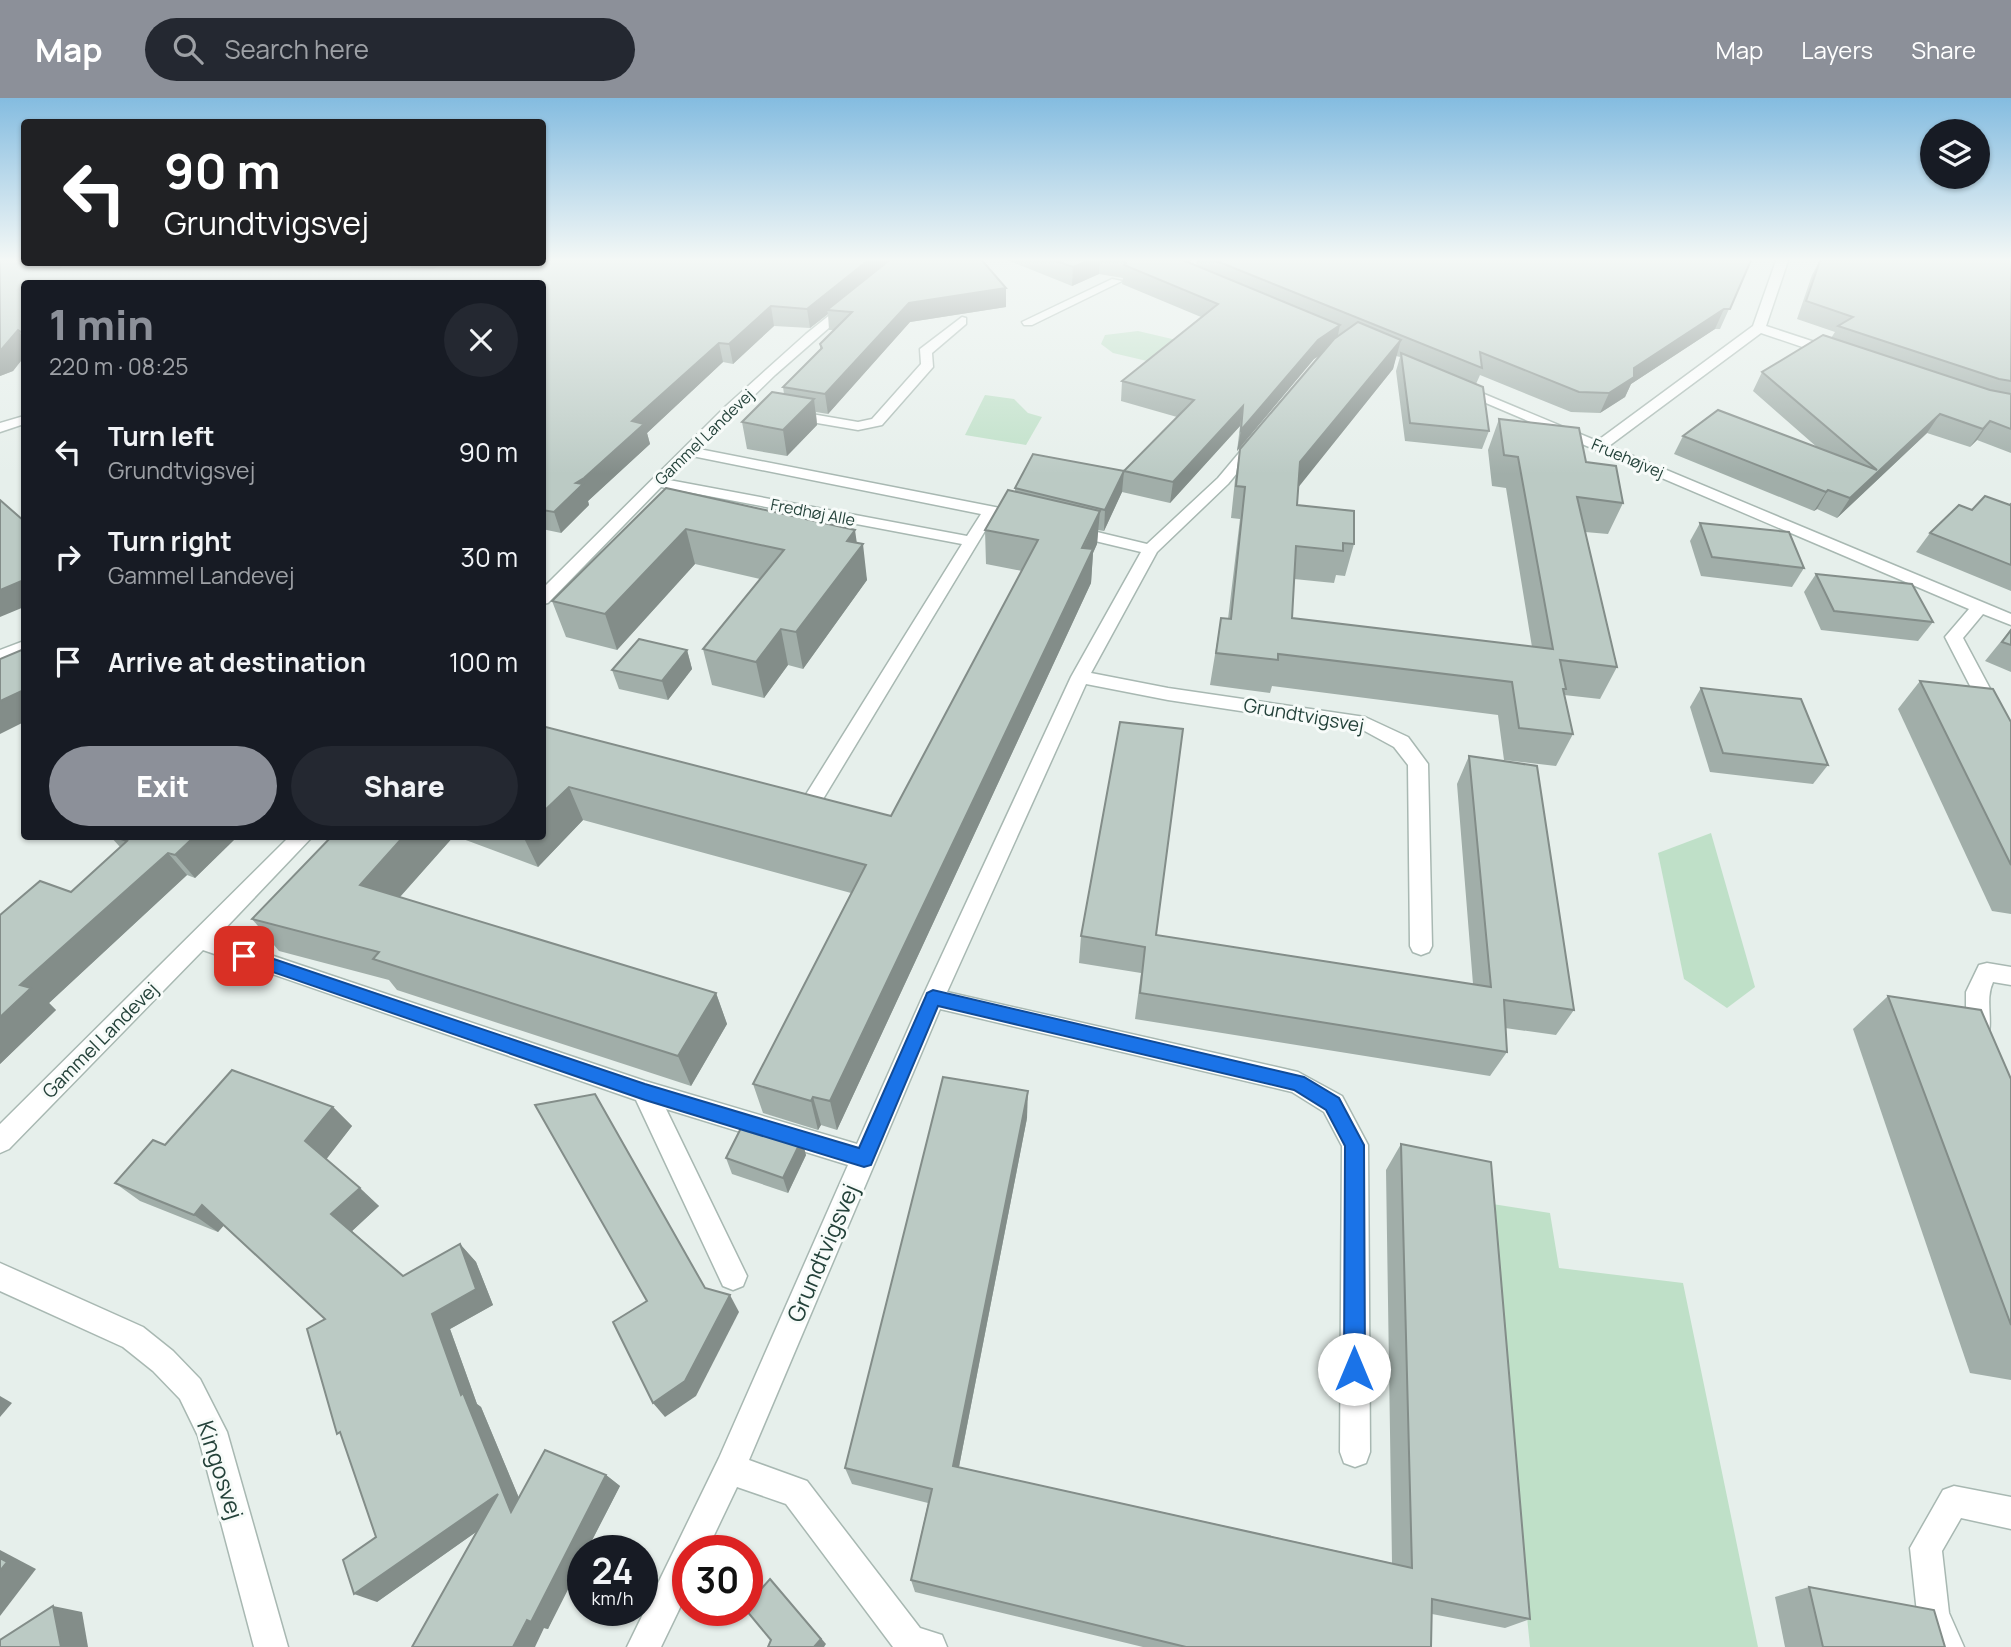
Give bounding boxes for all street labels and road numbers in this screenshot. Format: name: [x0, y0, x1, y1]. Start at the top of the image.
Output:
street label: Gammel Landevej: [650, 384, 758, 490]
street label: Fruehøjvej: [1588, 433, 1668, 483]
street label: Fredhøj Alle: [769, 493, 857, 531]
street label: Grundtvigsvej: [1242, 692, 1366, 738]
street label: Gammel Landevej: [36, 976, 164, 1104]
street label: Grundtvigsvej: [779, 1179, 866, 1327]
street label: Kingosvej: [190, 1416, 252, 1523]

